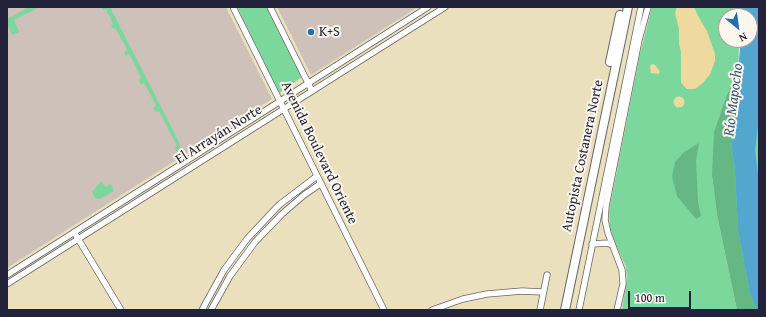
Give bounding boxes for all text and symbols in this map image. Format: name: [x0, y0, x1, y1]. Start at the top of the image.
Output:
north arrow: [718, 8, 758, 48]
place label: K+S: [319, 24, 340, 40]
marker: K+S: [306, 27, 316, 37]
text: N: [736, 29, 750, 46]
water label: Río Mapocho: [721, 63, 747, 137]
street label: Autopista Costanera Norte: [559, 78, 607, 234]
street label: Avenida Boulevard Oriente: [277, 79, 361, 227]
street label: El Arrayán Norte: [173, 102, 265, 168]
scale bar: [630, 283, 693, 309]
text: 100 m: [635, 289, 665, 306]

